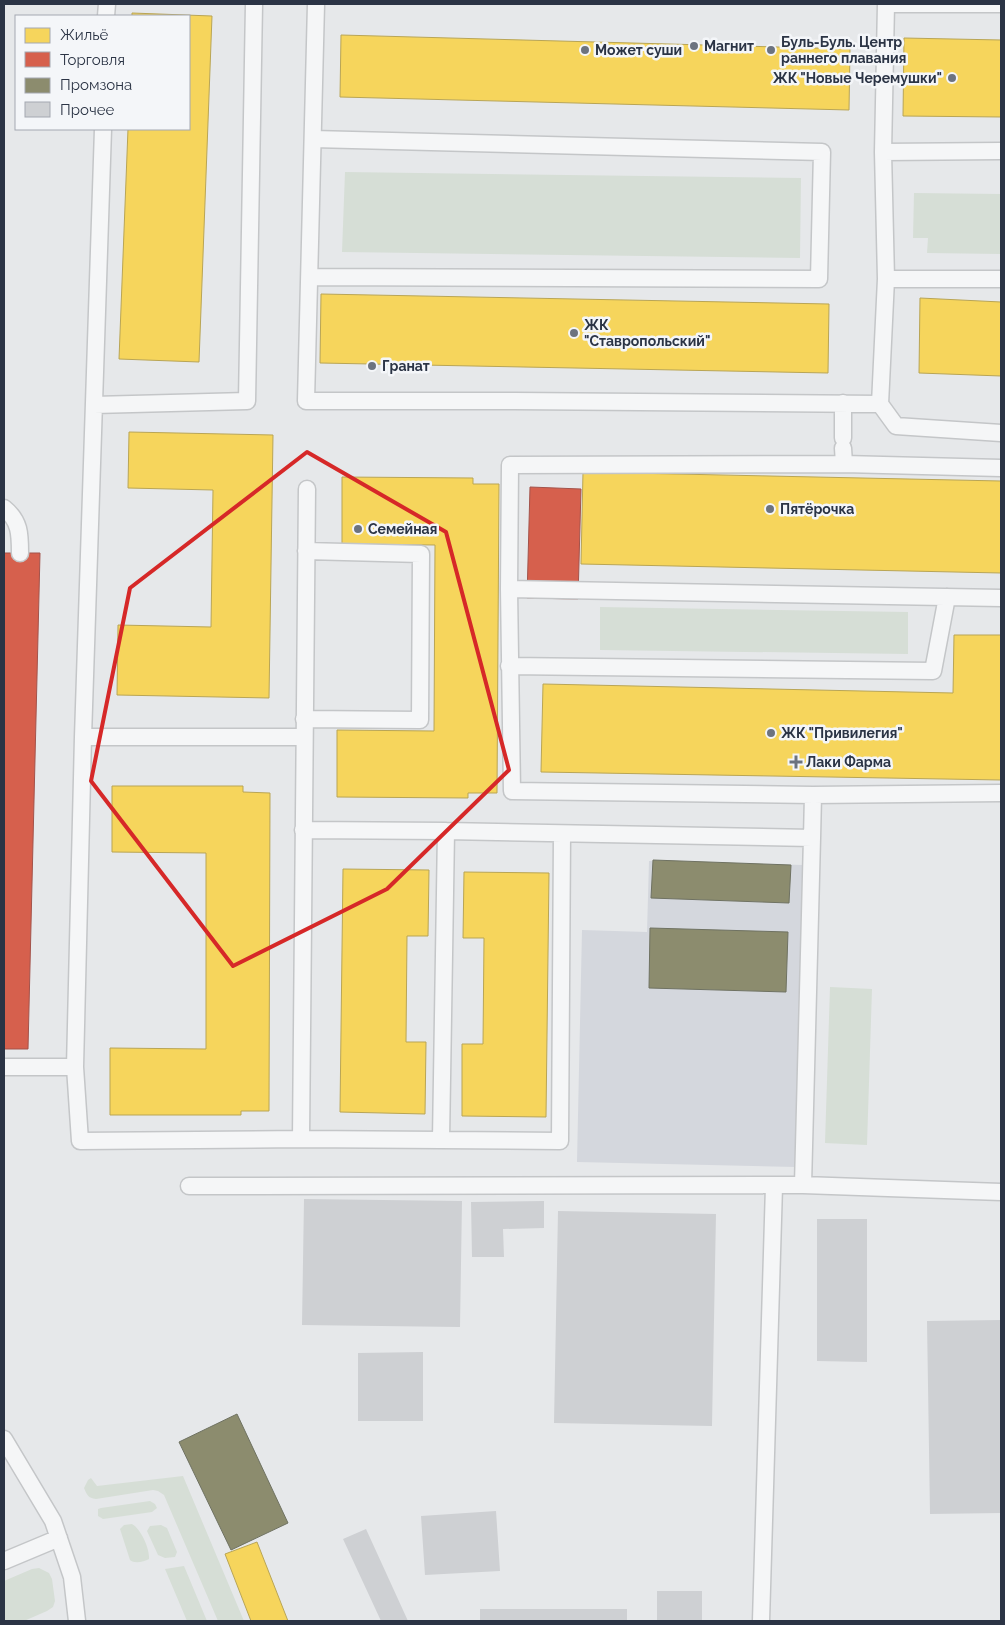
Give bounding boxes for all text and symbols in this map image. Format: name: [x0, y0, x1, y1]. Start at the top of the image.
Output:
legend: [15, 15, 190, 130]
text: Жильё: [60, 26, 109, 44]
place label: Буль-Буль. Центр раннего плавания: [781, 34, 906, 66]
place label: Магнит: [704, 38, 754, 54]
marker: Магнит: [688, 40, 700, 52]
place label: Может суши: [595, 42, 682, 58]
marker: Может суши: [579, 44, 591, 56]
marker: Буль-Буль. Центр раннего плавания: [765, 44, 777, 56]
text: Торговля: [60, 51, 125, 69]
place label: ЖК "Новые Черемушки": [773, 70, 942, 86]
marker: ЖК "Новые Черемушки": [946, 72, 958, 84]
text: Промзона: [60, 76, 132, 94]
text: Прочее: [60, 101, 114, 119]
place label: ЖК "Ставропольский": [584, 317, 710, 349]
marker: ЖК "Ставропольский": [568, 327, 580, 339]
place label: Гранат: [382, 358, 430, 374]
marker: Гранат: [366, 360, 378, 372]
place label: Пятёрочка: [780, 501, 854, 517]
marker: Пятёрочка: [764, 503, 776, 515]
place label: Семейная: [368, 521, 437, 537]
marker: Семейная: [352, 523, 364, 535]
place label: ЖК "Привилегия": [781, 725, 903, 741]
marker: ЖК "Привилегия": [765, 727, 777, 739]
place label: Лаки Фарма: [806, 754, 891, 770]
marker: Лаки Фарма: [790, 756, 802, 768]

